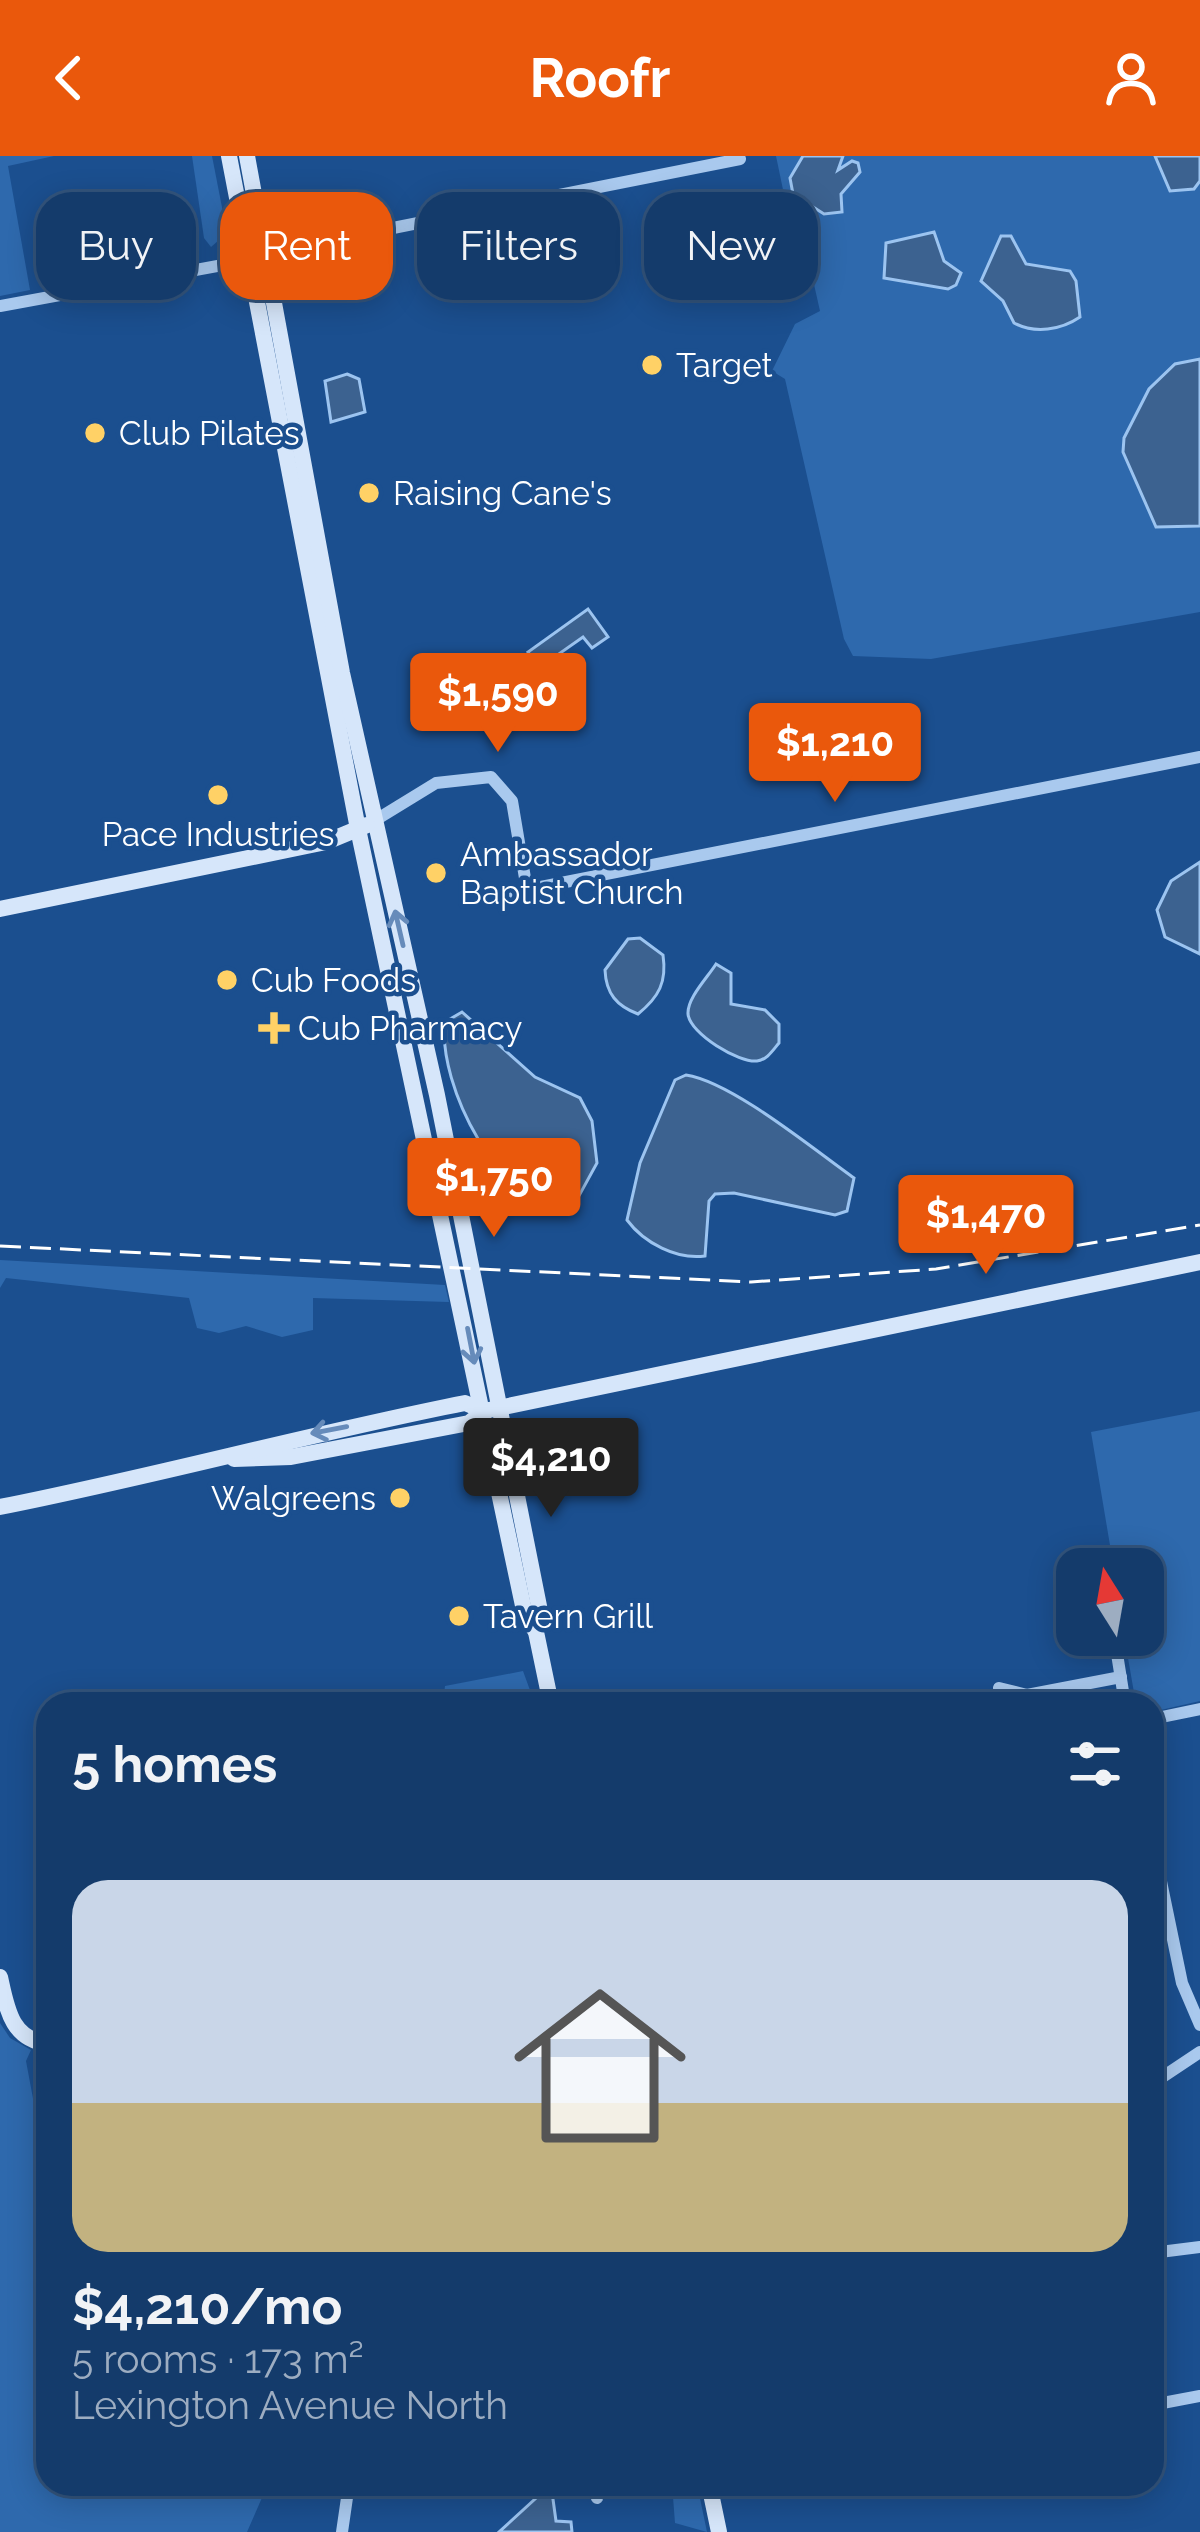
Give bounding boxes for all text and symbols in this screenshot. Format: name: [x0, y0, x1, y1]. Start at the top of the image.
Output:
icon: back: [36, 45, 102, 111]
icon: person: [1098, 45, 1164, 111]
text: Roofr: [529, 46, 671, 110]
chip: Buy: [36, 192, 196, 300]
chip: Rent: [220, 192, 393, 300]
chip: Filters: [417, 192, 620, 300]
chip: New: [644, 192, 818, 300]
place label: Target: [676, 346, 772, 385]
marker: Target: [639, 352, 665, 378]
place label: Club Pilates: [119, 414, 300, 453]
marker: Club Pilates: [82, 420, 108, 446]
place label: Raising Cane's: [393, 474, 612, 513]
marker: Raising Cane's: [356, 480, 382, 506]
pin: $1,590: [400, 653, 596, 755]
text: $1,590: [437, 669, 559, 715]
pin: $1,210: [737, 703, 933, 805]
text: $1,210: [776, 719, 894, 765]
marker: Pace Industries: [205, 782, 231, 808]
place label: Pace Industries: [102, 815, 334, 854]
place label: Ambassador Baptist Church: [460, 835, 684, 912]
marker: Ambassador Baptist Church: [423, 860, 449, 886]
one-way arrow: [386, 909, 409, 947]
place label: Cub Foods: [251, 961, 416, 1000]
marker: Cub Foods: [214, 967, 240, 993]
place label: Cub Pharmacy: [298, 1009, 523, 1048]
marker: Cub Pharmacy: [261, 1015, 287, 1041]
pin: $1,750: [396, 1138, 592, 1240]
text: $1,750: [434, 1154, 554, 1200]
pin: $1,470: [888, 1175, 1084, 1277]
text: $1,470: [925, 1191, 1047, 1237]
one-way arrow: [460, 1326, 483, 1364]
pin: $4,210: [453, 1418, 649, 1520]
one-way arrow: [310, 1420, 349, 1442]
text: $4,210: [490, 1434, 612, 1480]
place label: Walgreens: [211, 1479, 376, 1518]
marker: Walgreens: [387, 1485, 413, 1511]
north arrow: [1056, 1548, 1164, 1656]
map controls: [1056, 1548, 1164, 1656]
place label: Tavern Grill: [483, 1597, 654, 1636]
marker: Tavern Grill: [446, 1603, 472, 1629]
icon: filters: [1062, 1731, 1128, 1797]
text: 5 homes: [72, 1734, 277, 1794]
icon: home: [492, 1958, 708, 2174]
text: $4,210/mo: [72, 2276, 342, 2336]
text: 5 rooms · 173 m²: [72, 2336, 364, 2382]
text: Lexington Avenue North: [72, 2382, 508, 2428]

